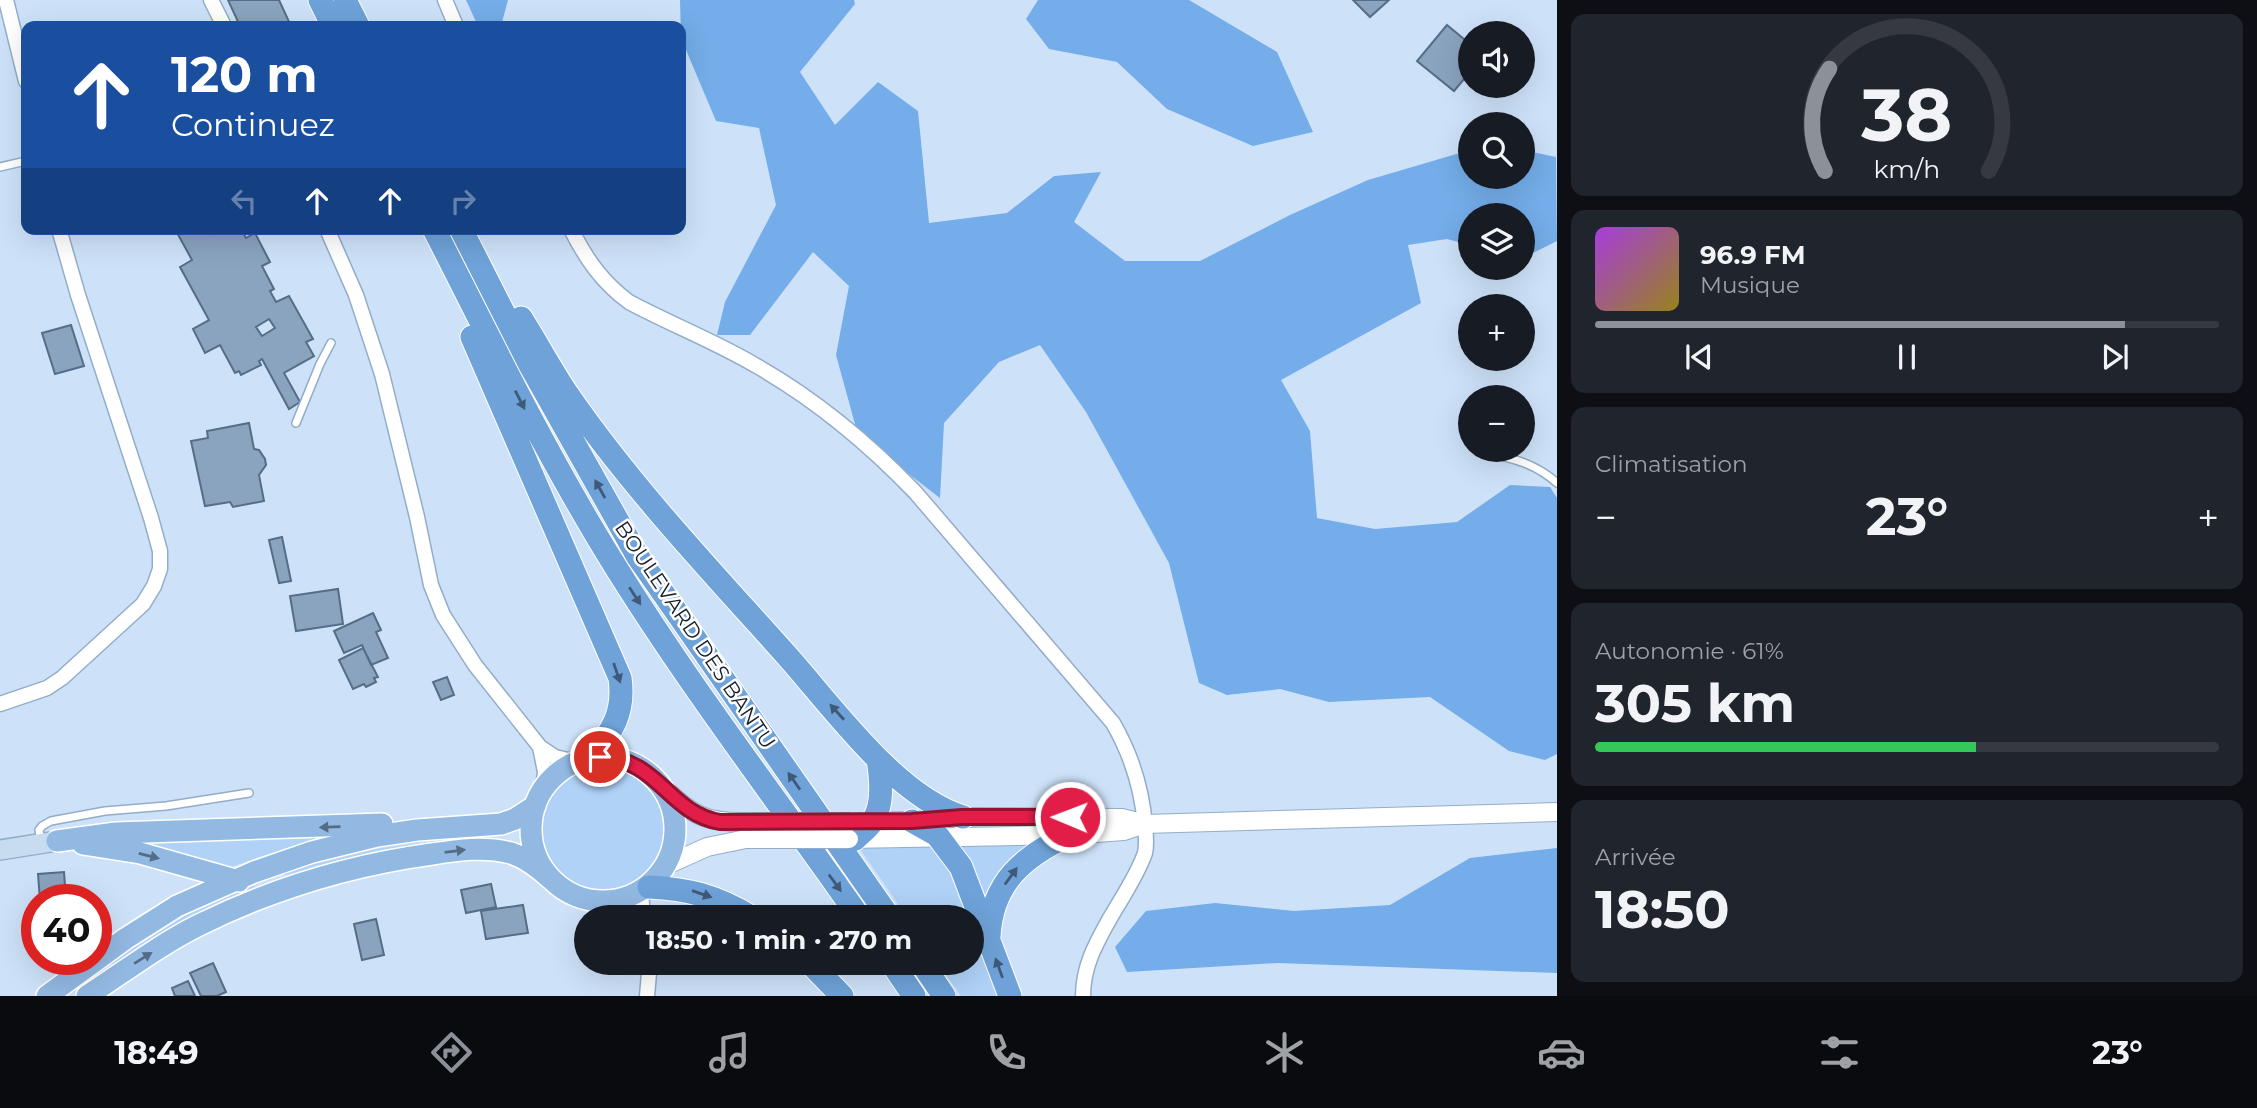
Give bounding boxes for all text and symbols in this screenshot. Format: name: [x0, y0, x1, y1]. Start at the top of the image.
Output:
map controls: [1458, 21, 1535, 462]
button: sound: [1458, 21, 1535, 98]
text: 120 m: [171, 45, 318, 104]
icon: ahead: [56, 49, 147, 140]
text: 38: [1860, 72, 1953, 160]
text: Continuez: [171, 105, 335, 144]
button: search: [1458, 112, 1535, 189]
text: km/h: [1874, 154, 1940, 184]
icon: left: [225, 182, 263, 220]
icon: ahead: [298, 182, 336, 220]
icon: ahead: [371, 182, 409, 220]
icon: right: [444, 182, 482, 220]
button: layers: [1458, 203, 1535, 280]
text: 96.9 FM: [1700, 239, 1806, 271]
text: Musique: [1700, 271, 1800, 299]
button: +: [1458, 294, 1535, 371]
icon: previous: [1680, 338, 1718, 376]
icon: pause: [1888, 338, 1926, 376]
icon: next: [2096, 338, 2134, 376]
button: −: [1458, 385, 1535, 462]
one-way arrow: [515, 390, 526, 410]
text: Climatisation: [1595, 450, 1747, 478]
one-way arrow: [594, 480, 606, 499]
text: 23°: [1866, 485, 1948, 548]
text: −: [1595, 494, 1617, 541]
text: +: [2197, 494, 2219, 541]
street label: BOULEVARD DES BANTU: [610, 516, 781, 753]
one-way arrow: [628, 587, 642, 605]
text: Autonomie · 61%: [1595, 637, 1784, 665]
one-way arrow: [612, 662, 623, 683]
text: 305 km: [1595, 672, 1795, 735]
one-way arrow: [829, 703, 845, 721]
pin: [570, 727, 630, 787]
icon: arrive: [581, 738, 619, 776]
one-way arrow: [787, 772, 801, 790]
position arrow: [1033, 780, 1107, 854]
one-way arrow: [319, 821, 341, 832]
text: Arrivée: [1595, 843, 1676, 871]
one-way arrow: [444, 845, 466, 856]
one-way arrow: [138, 851, 160, 862]
one-way arrow: [1004, 867, 1018, 885]
one-way arrow: [827, 874, 841, 892]
text: 18:50: [1595, 878, 1730, 941]
speed limit sign: 40: [21, 884, 112, 975]
one-way arrow: [691, 889, 712, 900]
text: 18:50 · 1 min · 270 m: [646, 924, 912, 956]
one-way arrow: [133, 951, 153, 964]
one-way arrow: [993, 957, 1004, 978]
icon: directions: [427, 1028, 476, 1077]
icon: music: [705, 1028, 754, 1077]
icon: phone: [982, 1028, 1031, 1077]
icon: climate: [1260, 1028, 1309, 1077]
icon: car: [1537, 1028, 1586, 1077]
icon: filters: [1815, 1028, 1864, 1077]
text: 18:49: [114, 1033, 199, 1072]
text: 23°: [2092, 1033, 2143, 1072]

